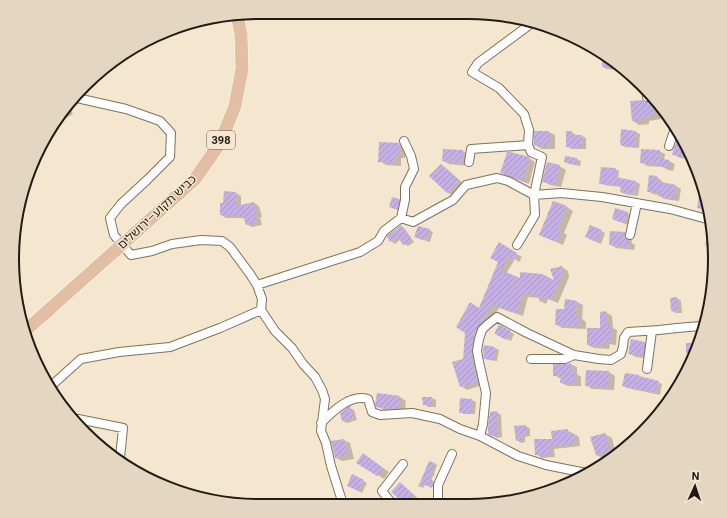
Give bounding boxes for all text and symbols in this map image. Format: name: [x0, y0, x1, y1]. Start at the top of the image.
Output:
road number: 398: [207, 131, 235, 149]
street label: כביש תקוע–ירושלים: [115, 172, 199, 252]
north arrow: [675, 466, 715, 506]
text: N: [691, 470, 700, 483]

